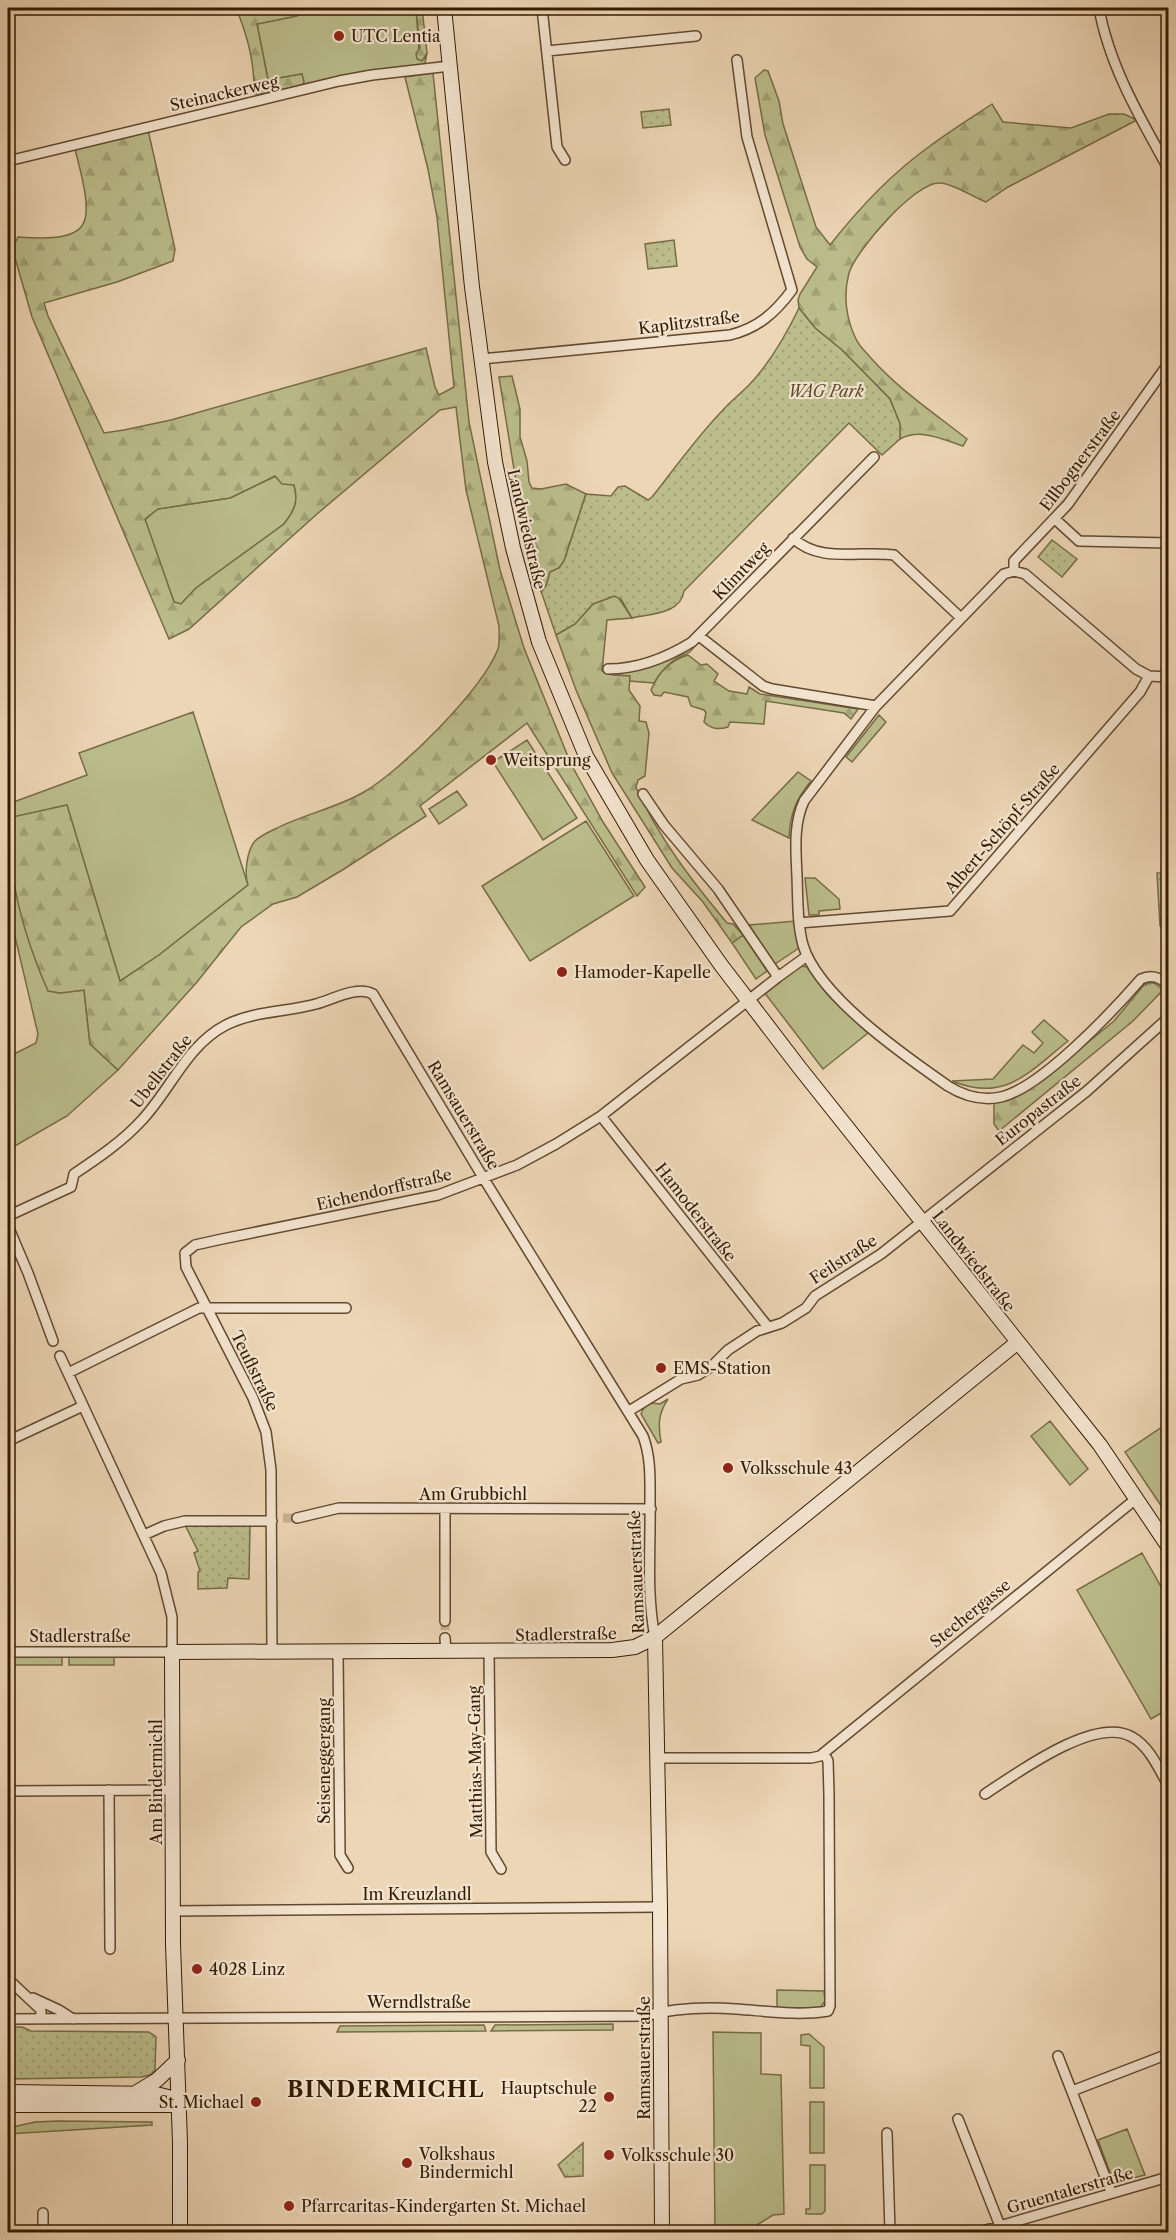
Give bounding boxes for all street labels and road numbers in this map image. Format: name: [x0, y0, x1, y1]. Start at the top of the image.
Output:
street label: Steinackerweg: [168, 71, 281, 115]
street label: Kaplitzstraße: [637, 306, 741, 338]
street label: Ellbognerstraße: [1035, 405, 1125, 515]
street label: Landwiedstraße: [503, 467, 551, 591]
street label: Klimtweg: [709, 537, 774, 604]
street label: Albert-Schöpf-Straße: [939, 759, 1064, 898]
street label: Ubellstraße: [126, 1030, 196, 1112]
street label: Ramsauerstraße: [424, 1057, 504, 1173]
street label: Europastraße: [991, 1070, 1085, 1150]
street label: Hamoderstraße: [651, 1159, 741, 1265]
street label: Eichendorffstraße: [314, 1164, 454, 1214]
street label: Landwiedstraße: [928, 1206, 1020, 1316]
street label: Feilstraße: [806, 1230, 880, 1288]
street label: Teuflstraße: [227, 1327, 283, 1415]
street label: Am Grubbichl: [418, 1484, 527, 1504]
street label: Ramsauerstraße: [624, 1510, 648, 1634]
street label: Stechergasse: [926, 1574, 1014, 1652]
street label: Stadlerstraße: [515, 1623, 617, 1645]
street label: Stadlerstraße: [29, 1626, 131, 1646]
street label: Matthias-May-Gang: [464, 1685, 486, 1839]
street label: Seiseneggergang: [314, 1697, 334, 1824]
street label: Am Bindermichl: [146, 1719, 166, 1846]
street label: Im Kreuzlandl: [363, 1884, 472, 1904]
street label: Werndlstraße: [366, 1992, 471, 2012]
street label: Ramsauerstraße: [634, 1996, 654, 2120]
street label: Gruentalerstraße: [1004, 2162, 1136, 2218]

